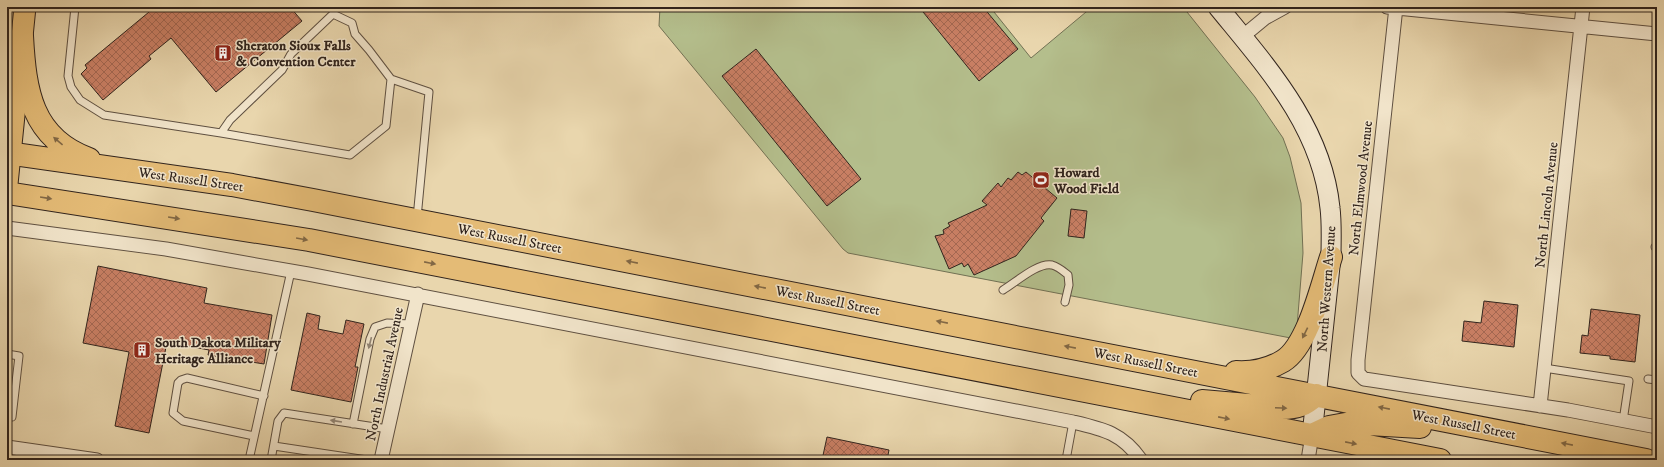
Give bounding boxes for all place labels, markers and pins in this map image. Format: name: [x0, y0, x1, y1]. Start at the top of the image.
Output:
place label: Sheraton Sioux Falls & Convention Center: [236, 37, 356, 71]
building icon: Sheraton Sioux Falls & Convention Center: [213, 43, 233, 63]
place label: Howard Wood Field: [1053, 164, 1120, 198]
sports icon: Howard Wood Field: [1031, 170, 1051, 190]
place label: South Dakota Military Heritage Alliance: [155, 334, 281, 368]
building icon: South Dakota Military Heritage Alliance: [132, 340, 152, 360]

